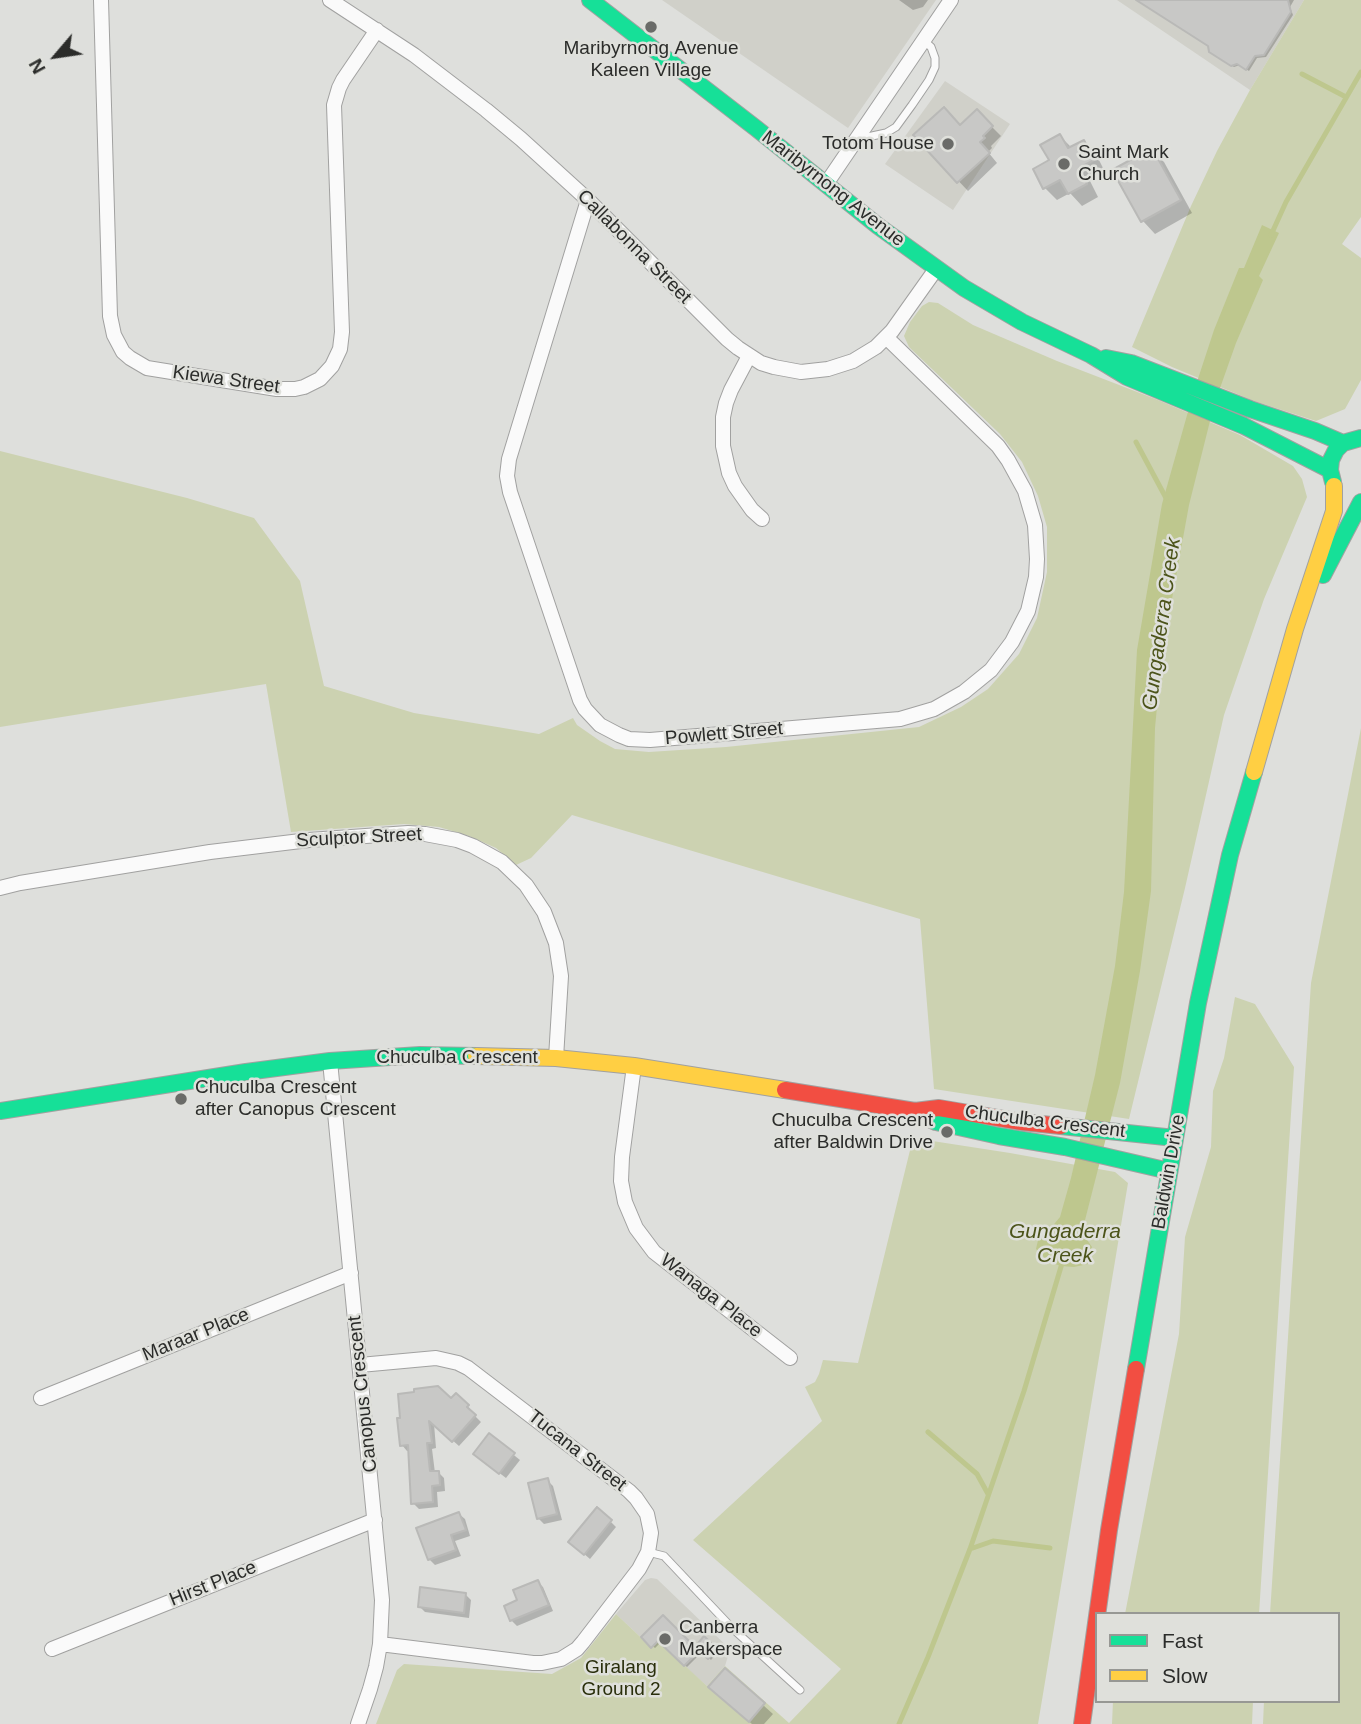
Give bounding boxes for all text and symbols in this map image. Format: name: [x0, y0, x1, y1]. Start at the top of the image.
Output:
marker: Maribyrnong Avenue Kaleen Village: [643, 19, 659, 35]
north arrow: [21, 21, 91, 91]
place label: Maribyrnong Avenue Kaleen Village: [564, 38, 738, 82]
text: N: [25, 55, 50, 78]
street label: Maribyrnong Avenue: [757, 126, 909, 252]
place label: Totom House: [822, 133, 934, 155]
marker: Totom House: [940, 136, 956, 152]
place label: Saint Mark Church: [1078, 142, 1169, 186]
marker: Saint Mark Church: [1056, 156, 1072, 172]
street label: Callabonna Street: [572, 185, 696, 309]
street label: Kiewa Street: [171, 361, 281, 399]
water label: Gungaderra Creek: [1137, 536, 1187, 712]
street label: Powlett Street: [664, 717, 784, 751]
street label: Sculptor Street: [296, 823, 422, 853]
street label: Chuculba Crescent: [376, 1047, 538, 1069]
place label: Chuculba Crescent after Canopus Crescent: [195, 1077, 396, 1121]
marker: Chuculba Crescent after Canopus Crescent: [173, 1091, 189, 1107]
street label: Chuculba Crescent: [963, 1101, 1127, 1143]
place label: Chuculba Crescent after Baldwin Drive: [771, 1110, 933, 1154]
street label: Baldwin Drive: [1148, 1113, 1190, 1231]
marker: Chuculba Crescent after Baldwin Drive: [939, 1124, 955, 1140]
water label: Gungaderra Creek: [1009, 1219, 1121, 1269]
street label: Wanaga Place: [656, 1249, 766, 1343]
street label: Maraar Place: [139, 1303, 253, 1367]
street label: Canopus Crescent: [343, 1315, 383, 1473]
street label: Tucana Street: [523, 1405, 631, 1497]
street label: Hirst Place: [166, 1556, 260, 1612]
legend: [1095, 1612, 1340, 1703]
place label: Canberra Makerspace: [679, 1617, 782, 1661]
text: Fast: [1162, 1629, 1203, 1652]
marker: Canberra Makerspace: [657, 1631, 673, 1647]
park label: Giralang Ground 2: [581, 1657, 661, 1701]
text: Slow: [1162, 1664, 1208, 1687]

